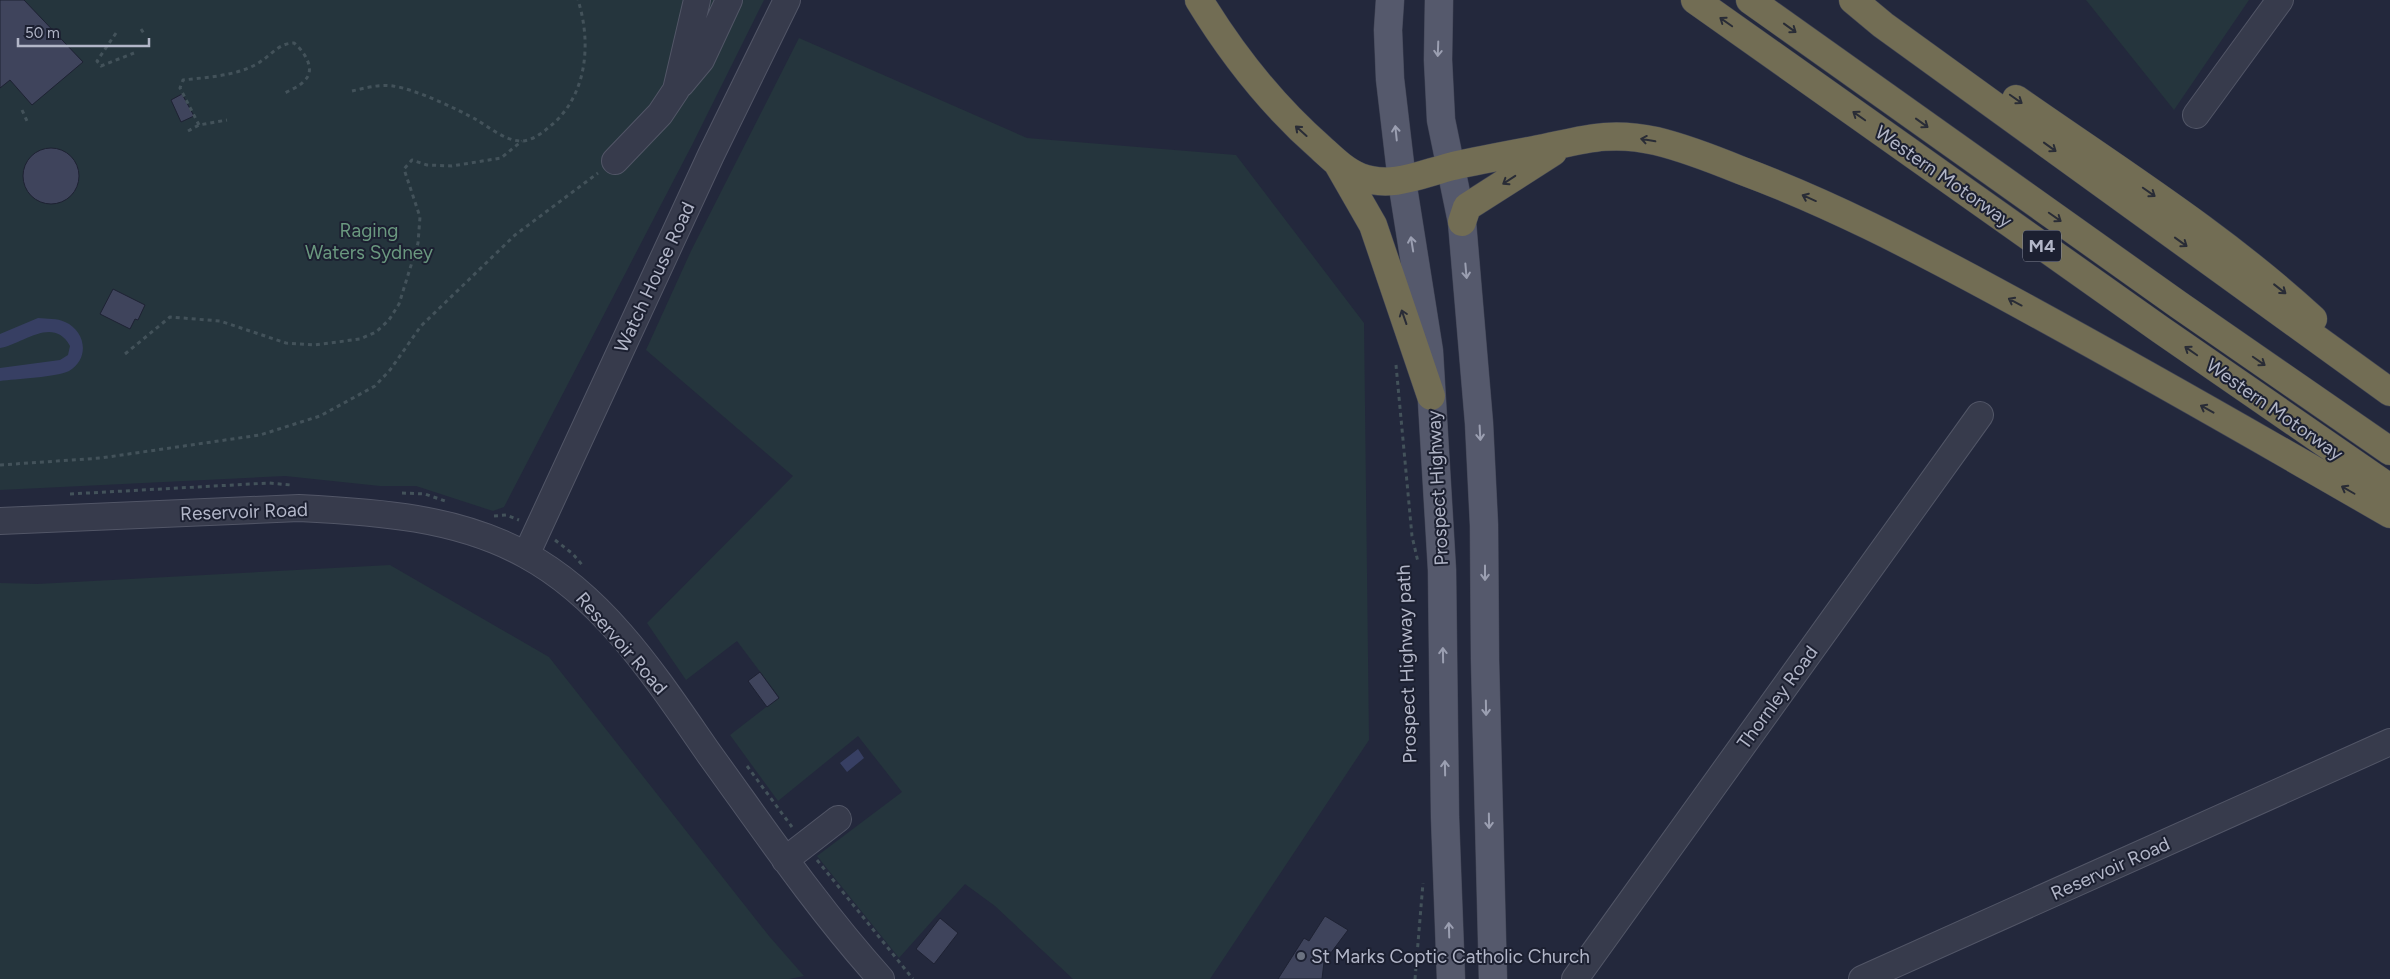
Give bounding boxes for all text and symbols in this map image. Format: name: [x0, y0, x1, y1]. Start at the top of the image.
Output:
scale bar: [18, 15, 149, 47]
one-way arrow: [1719, 17, 1733, 27]
one-way arrow: [1783, 23, 1796, 34]
text: 50 m: [25, 24, 60, 42]
one-way arrow: [1434, 40, 1443, 56]
one-way arrow: [2009, 94, 2023, 104]
one-way arrow: [1852, 111, 1866, 121]
one-way arrow: [1915, 118, 1929, 128]
street label: Western Motorway: [1871, 121, 2017, 232]
one-way arrow: [1295, 125, 1308, 137]
one-way arrow: [1391, 125, 1401, 141]
one-way arrow: [1641, 135, 1657, 145]
one-way arrow: [2043, 142, 2057, 152]
one-way arrow: [1503, 175, 1517, 185]
one-way arrow: [2142, 187, 2156, 197]
one-way arrow: [1802, 192, 1817, 202]
street label: Watch House Road: [609, 198, 699, 356]
one-way arrow: [2047, 212, 2061, 222]
park label: Raging Waters Sydney: [305, 219, 433, 264]
road number: M4: [2023, 230, 2061, 262]
one-way arrow: [1406, 236, 1416, 252]
one-way arrow: [2174, 237, 2188, 247]
one-way arrow: [1461, 262, 1471, 278]
one-way arrow: [2273, 283, 2286, 294]
one-way arrow: [2009, 297, 2023, 307]
one-way arrow: [1399, 309, 1408, 325]
one-way arrow: [2185, 346, 2199, 357]
street label: Western Motorway: [2202, 354, 2348, 465]
one-way arrow: [2252, 356, 2266, 366]
one-way arrow: [2200, 404, 2215, 413]
street label: Prospect Highway: [1422, 410, 1453, 566]
one-way arrow: [1475, 424, 1484, 440]
one-way arrow: [2341, 484, 2355, 494]
street label: Reservoir Road: [180, 498, 308, 525]
street label: Prospect Highway path: [1392, 564, 1421, 764]
one-way arrow: [1480, 565, 1490, 581]
street label: Reservoir Road: [571, 588, 672, 699]
street label: Thornley Road: [1732, 641, 1823, 753]
one-way arrow: [1438, 647, 1448, 663]
one-way arrow: [1481, 700, 1491, 716]
one-way arrow: [1440, 760, 1450, 776]
one-way arrow: [1484, 812, 1494, 829]
street label: Reservoir Road: [2047, 832, 2173, 905]
one-way arrow: [1444, 923, 1454, 939]
place label: St Marks Coptic Catholic Church: [1311, 945, 1590, 968]
marker: St Marks Coptic Catholic Church: [1295, 950, 1307, 962]

